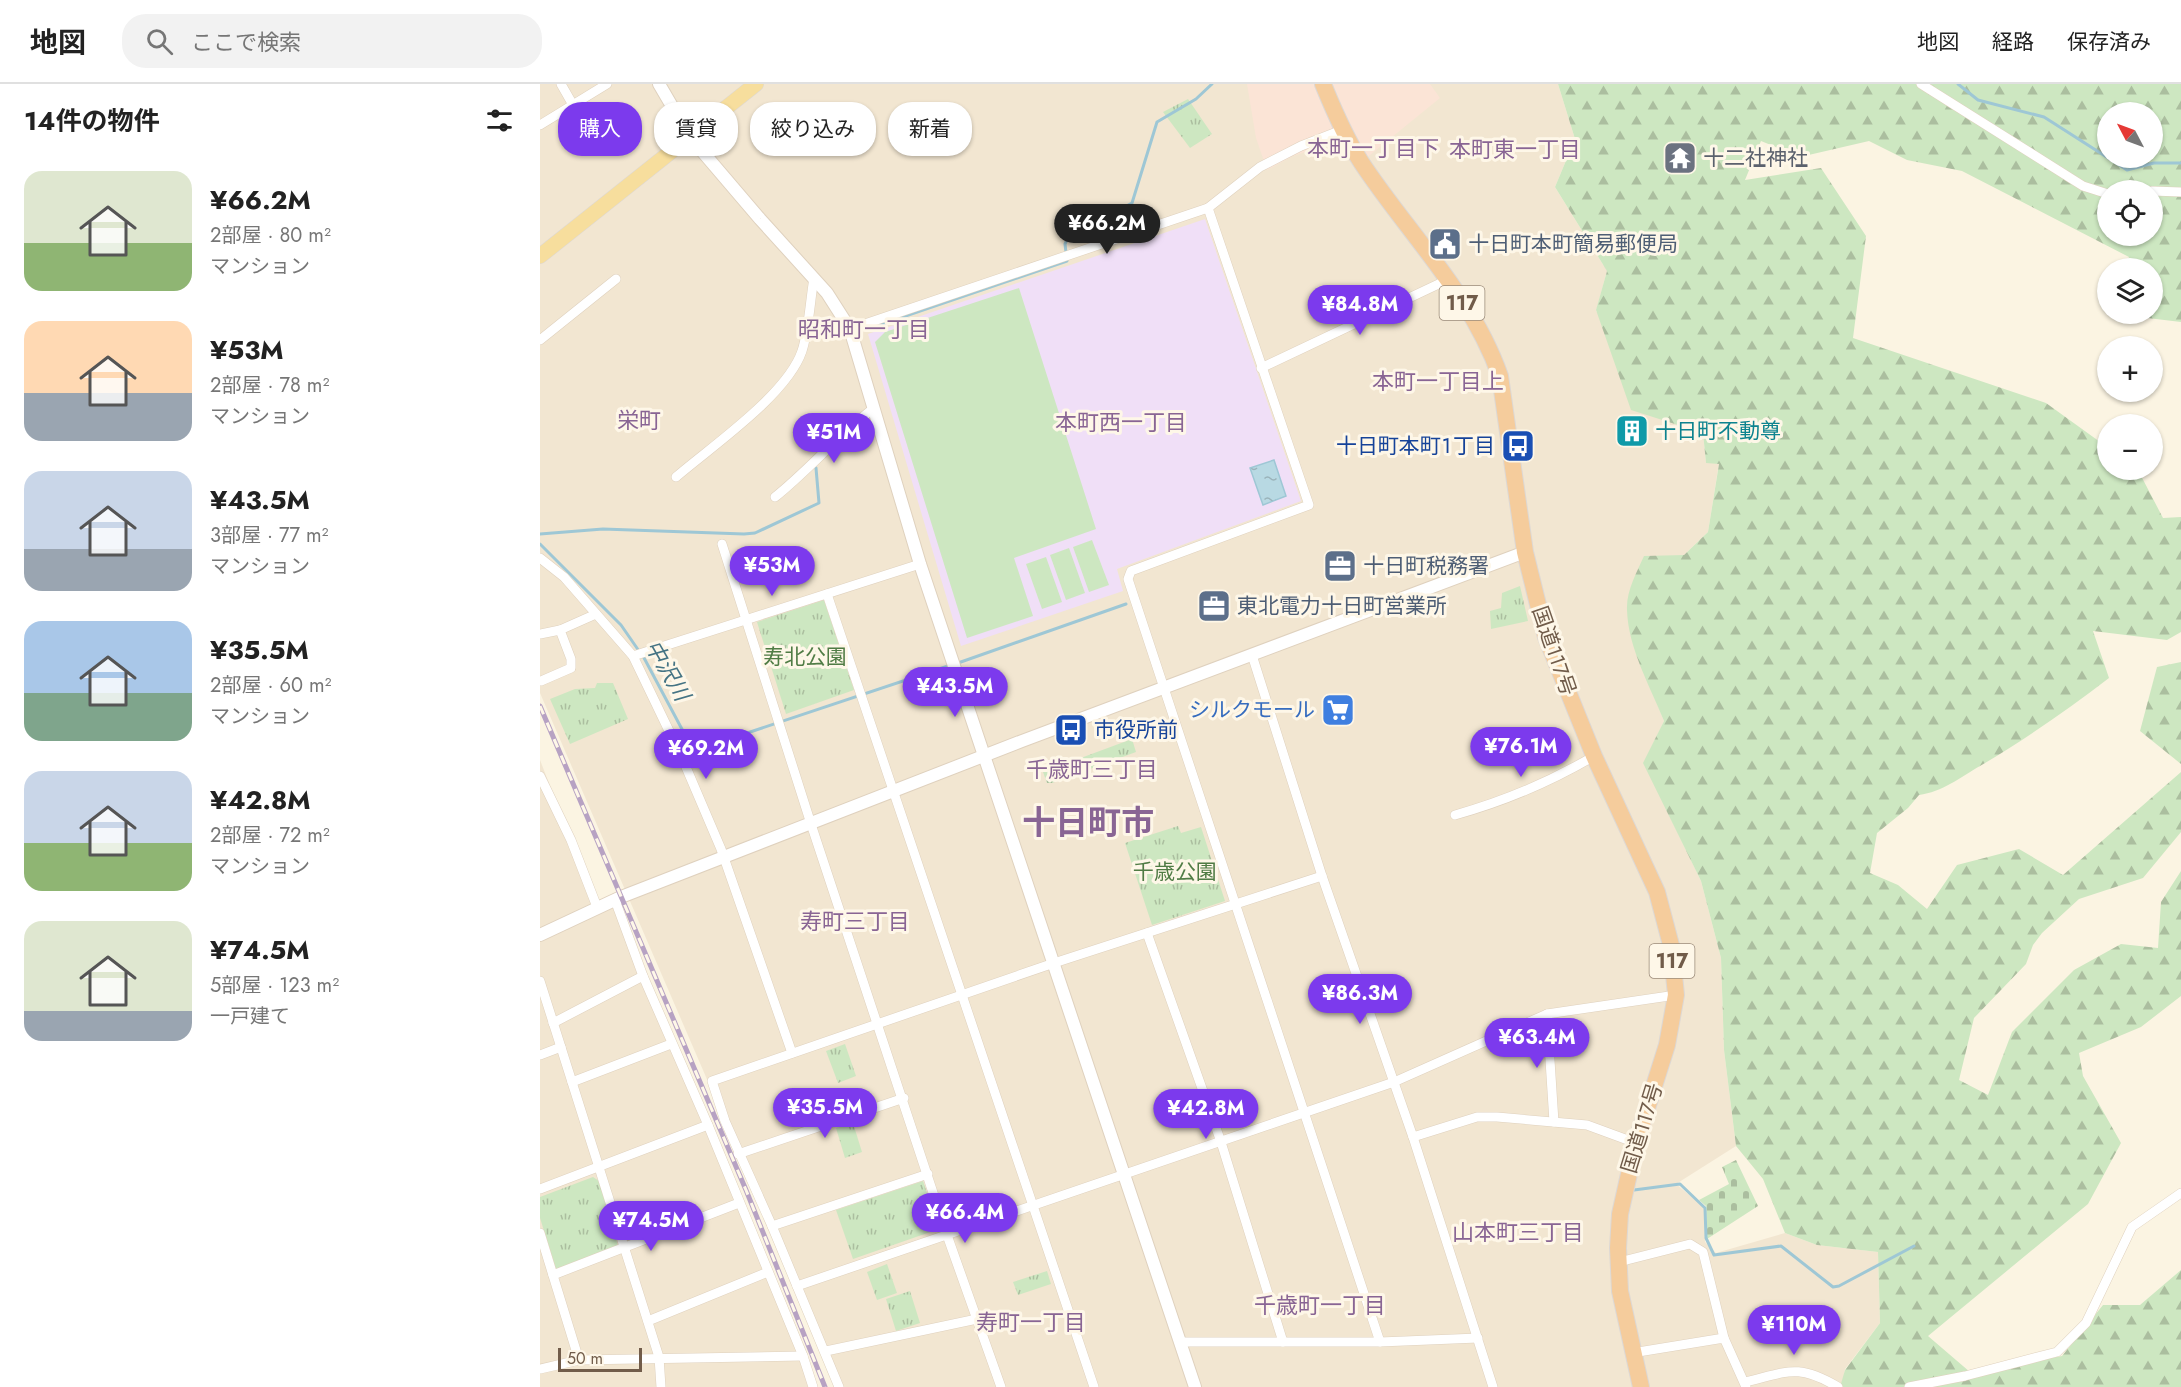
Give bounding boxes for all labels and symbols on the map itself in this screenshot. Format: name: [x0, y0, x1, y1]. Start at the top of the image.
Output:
north arrow: [2097, 102, 2163, 168]
district label: 本町一丁目下: [1307, 132, 1439, 164]
district label: 本町東一丁目: [1449, 133, 1581, 165]
temple icon: 十二社神社: [1662, 140, 1698, 176]
place label: 十二社神社: [1703, 143, 1808, 173]
pin: ¥66.2M: [1058, 204, 1156, 255]
public building icon: 十日町本町簡易郵便局: [1427, 226, 1463, 262]
place label: 十日町本町簡易郵便局: [1468, 229, 1678, 259]
pin: ¥84.8M: [1311, 285, 1409, 336]
road number: 117: [1440, 286, 1484, 320]
district label: 昭和町一丁目: [798, 313, 930, 345]
district label: 本町一丁目上: [1372, 365, 1504, 397]
district label: 栄町: [617, 404, 661, 436]
district label: 本町西一丁目: [1055, 406, 1187, 438]
pin: ¥51M: [798, 413, 870, 464]
building icon: 十日町不動尊: [1614, 413, 1650, 449]
place label: 十日町不動尊: [1655, 416, 1781, 446]
bus stop icon: 十日町本町１丁目: [1500, 428, 1536, 464]
place label: 十日町本町１丁目: [1336, 431, 1495, 461]
pin: ¥53M: [736, 546, 808, 597]
office icon: 十日町税務署: [1322, 548, 1358, 584]
place label: 十日町税務署: [1363, 551, 1489, 581]
office icon: 東北電力十日町営業所: [1196, 588, 1232, 624]
place label: 東北電力十日町営業所: [1237, 591, 1447, 621]
street label: 国道117号: [1525, 602, 1583, 700]
water label: 中沢川: [638, 633, 699, 708]
park label: 寿北公園: [763, 642, 847, 672]
pin: ¥43.5M: [906, 667, 1004, 718]
supermarket icon: シルクモール: [1320, 692, 1356, 728]
place label: シルクモール: [1189, 695, 1315, 725]
bus stop icon: 市役所前: [1053, 712, 1089, 748]
place label: 市役所前: [1094, 715, 1178, 745]
pin: ¥76.1M: [1472, 727, 1570, 778]
pin: ¥69.2M: [657, 729, 755, 780]
district label: 千歳町三丁目: [1026, 753, 1158, 785]
district label: 十日町市: [1022, 799, 1154, 846]
park label: 千歳公園: [1133, 857, 1217, 887]
district label: 寿町三丁目: [800, 905, 910, 937]
road number: 117: [1650, 944, 1694, 978]
pin: ¥86.3M: [1311, 974, 1409, 1025]
pin: ¥63.4M: [1488, 1018, 1586, 1069]
street label: 国道117号: [1614, 1079, 1670, 1177]
pin: ¥35.5M: [776, 1088, 874, 1139]
pin: ¥42.8M: [1157, 1089, 1255, 1140]
pin: ¥66.4M: [916, 1193, 1014, 1244]
pin: ¥74.5M: [602, 1201, 700, 1252]
district label: 山本町三丁目: [1452, 1216, 1584, 1248]
district label: 千歳町一丁目: [1254, 1289, 1386, 1321]
pin: ¥110M: [1752, 1305, 1836, 1356]
district label: 寿町一丁目: [976, 1306, 1086, 1338]
scale bar: [558, 1345, 642, 1372]

